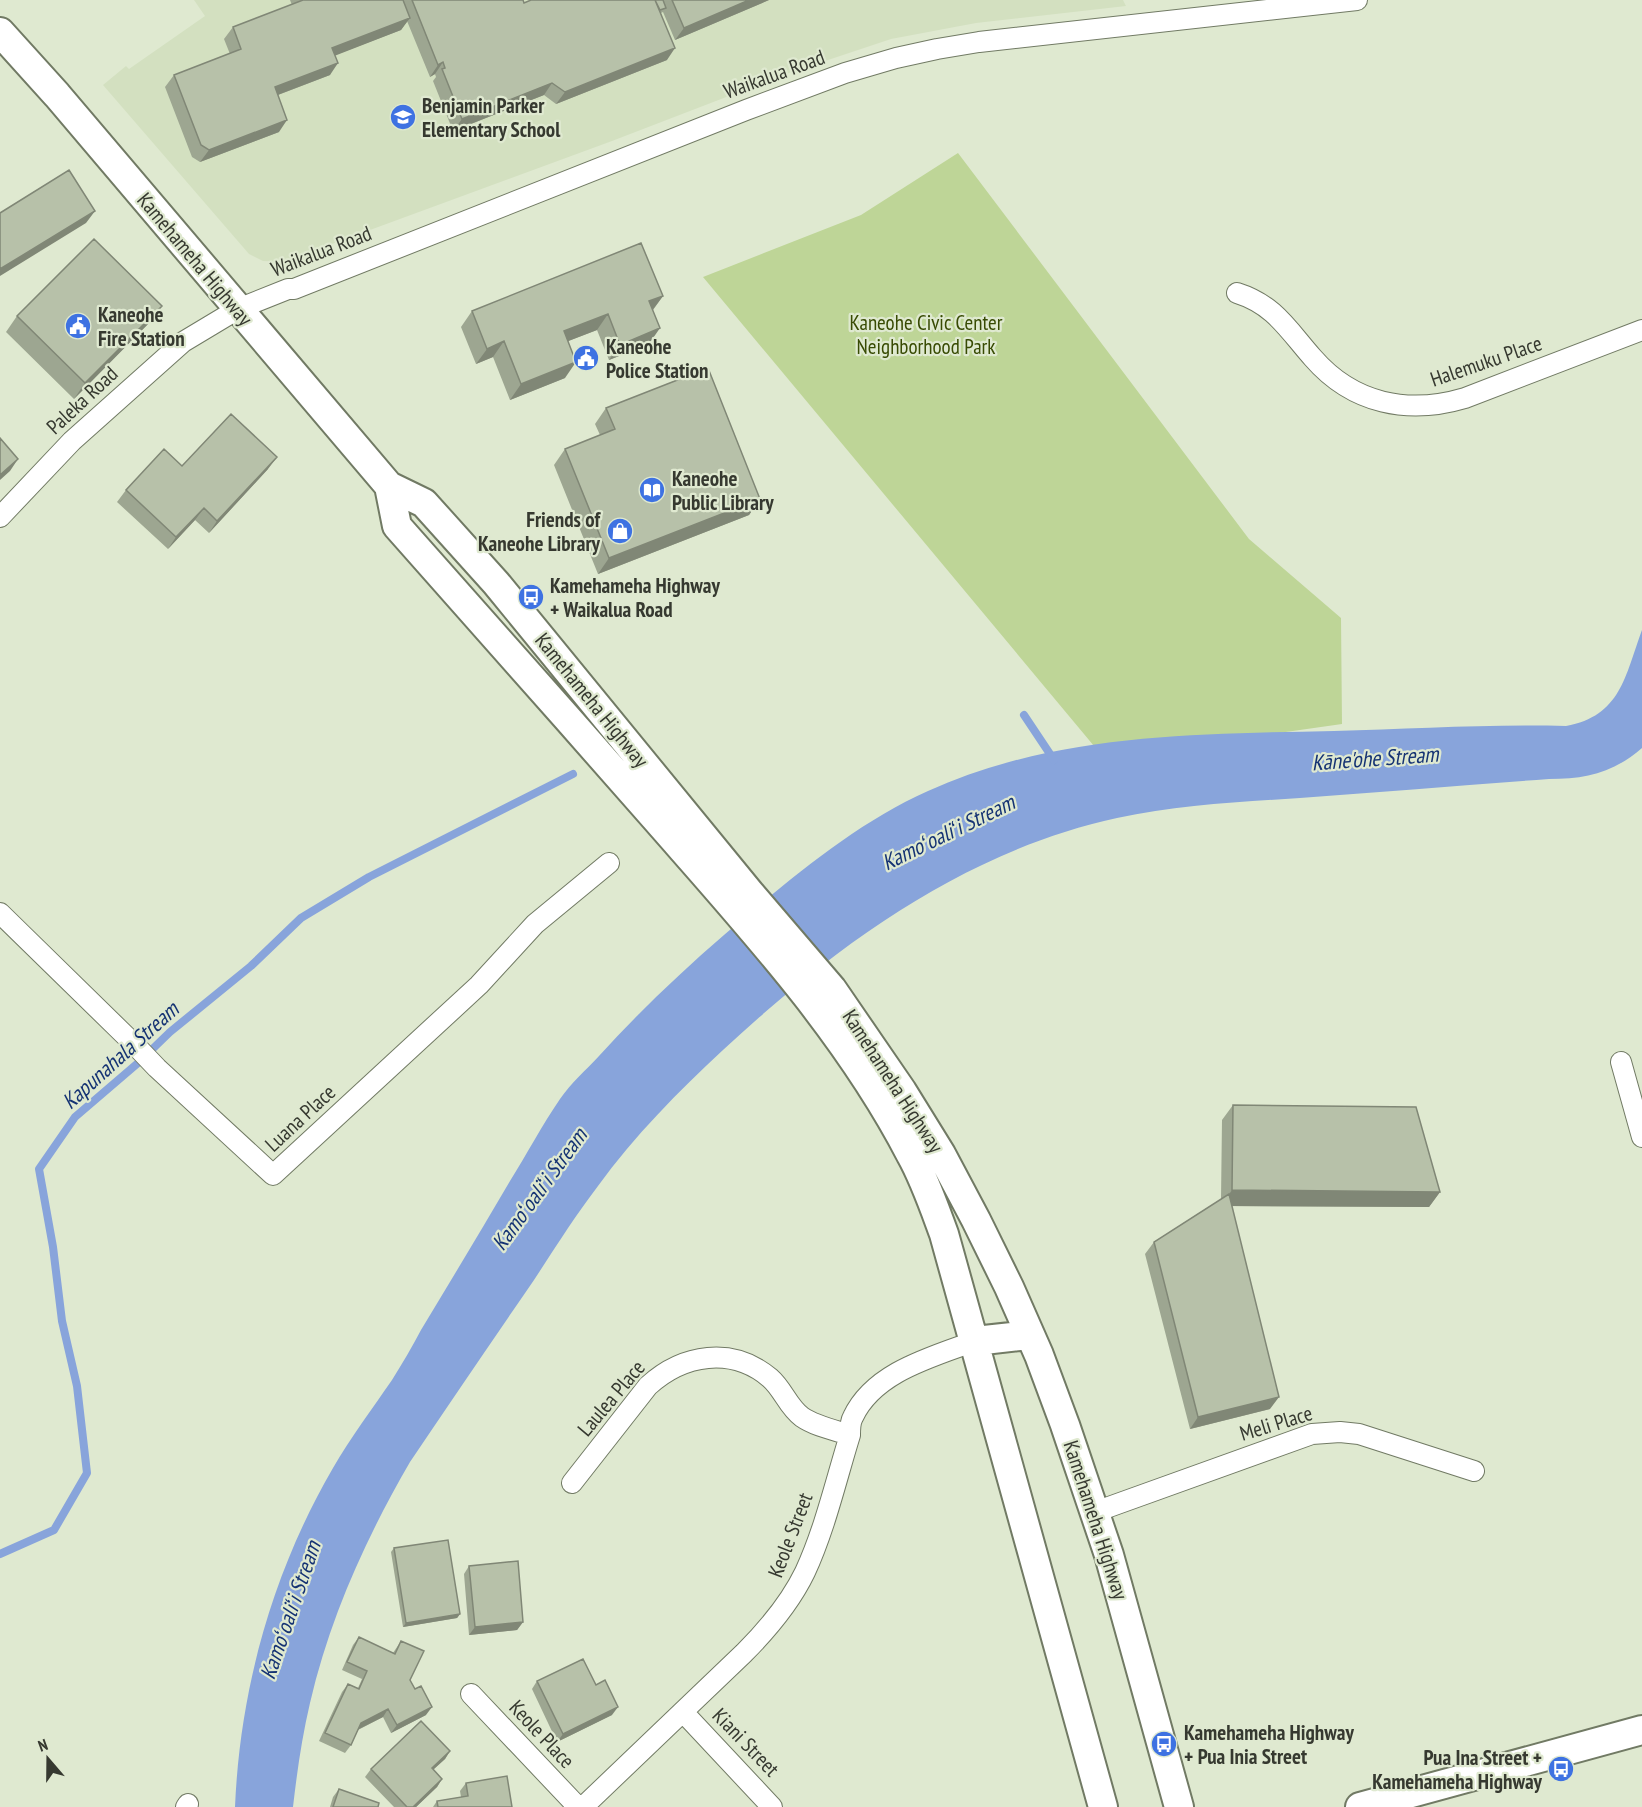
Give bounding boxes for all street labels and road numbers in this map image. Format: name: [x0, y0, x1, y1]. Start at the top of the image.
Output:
street label: Waikalua Road: [720, 43, 828, 105]
street label: Kamehameha Highway: [131, 187, 259, 331]
street label: Waikalua Road: [267, 219, 375, 283]
street label: Halemuku Place: [1427, 329, 1545, 393]
street label: Paleka Road: [41, 360, 123, 440]
street label: Kamehameha Highway: [529, 627, 655, 773]
street label: Kamehameha Highway: [837, 1004, 949, 1158]
street label: Luana Place: [259, 1079, 341, 1157]
street label: Laulea Place: [571, 1354, 651, 1442]
street label: Meli Place: [1236, 1399, 1316, 1447]
street label: Kamehameha Highway: [1058, 1437, 1134, 1603]
street label: Keole Street: [762, 1489, 819, 1581]
street label: Keole Place: [504, 1694, 580, 1774]
street label: Kiani Street: [707, 1702, 785, 1782]

